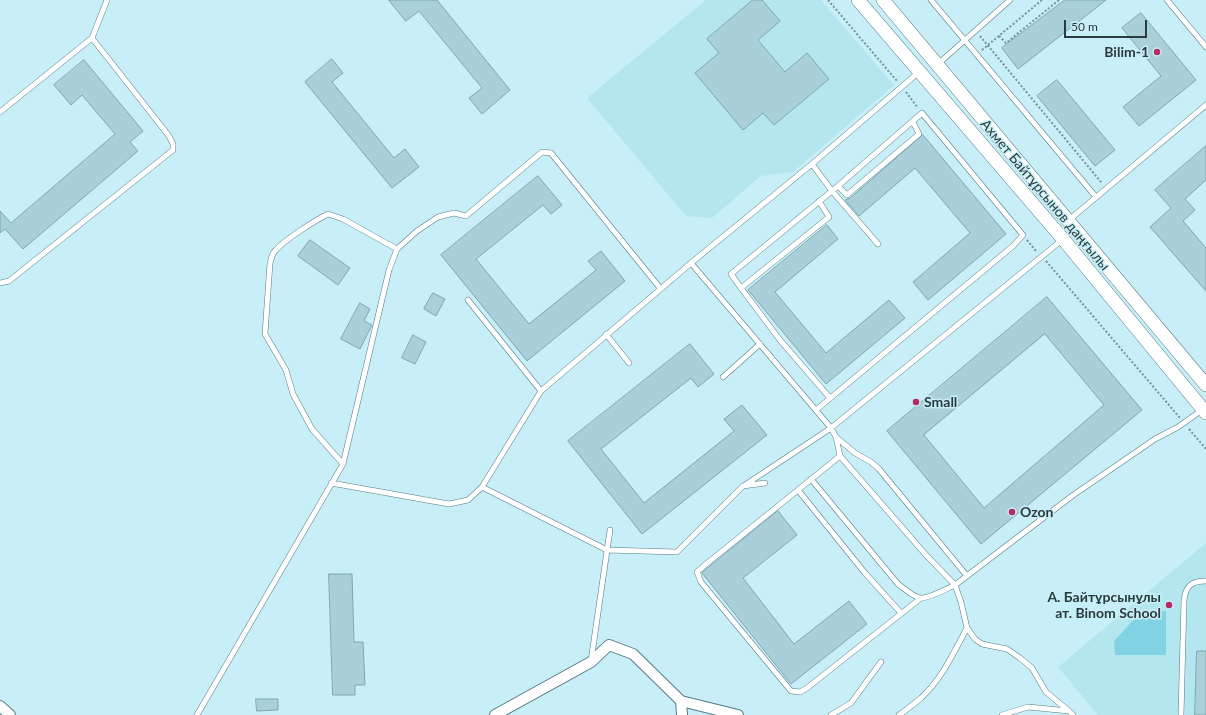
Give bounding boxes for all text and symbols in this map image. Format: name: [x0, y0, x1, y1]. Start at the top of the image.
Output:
scale bar: [1066, 12, 1149, 38]
text: 50 m: [1071, 19, 1098, 34]
place label: Bilim-1: [1104, 44, 1149, 60]
marker: Bilim-1: [1152, 47, 1162, 57]
street label: Ахмет Байтұрсынов даңғылы: [977, 116, 1113, 274]
place label: Small: [924, 394, 957, 410]
marker: Small: [911, 397, 921, 407]
place label: Ozon: [1020, 504, 1053, 520]
marker: Ozon: [1007, 507, 1017, 517]
place label: А. Байтұрсынұлы ат. Binom School: [1047, 589, 1161, 622]
marker: А. Байтұрсынұлы ат. Binom School: [1164, 600, 1174, 610]

